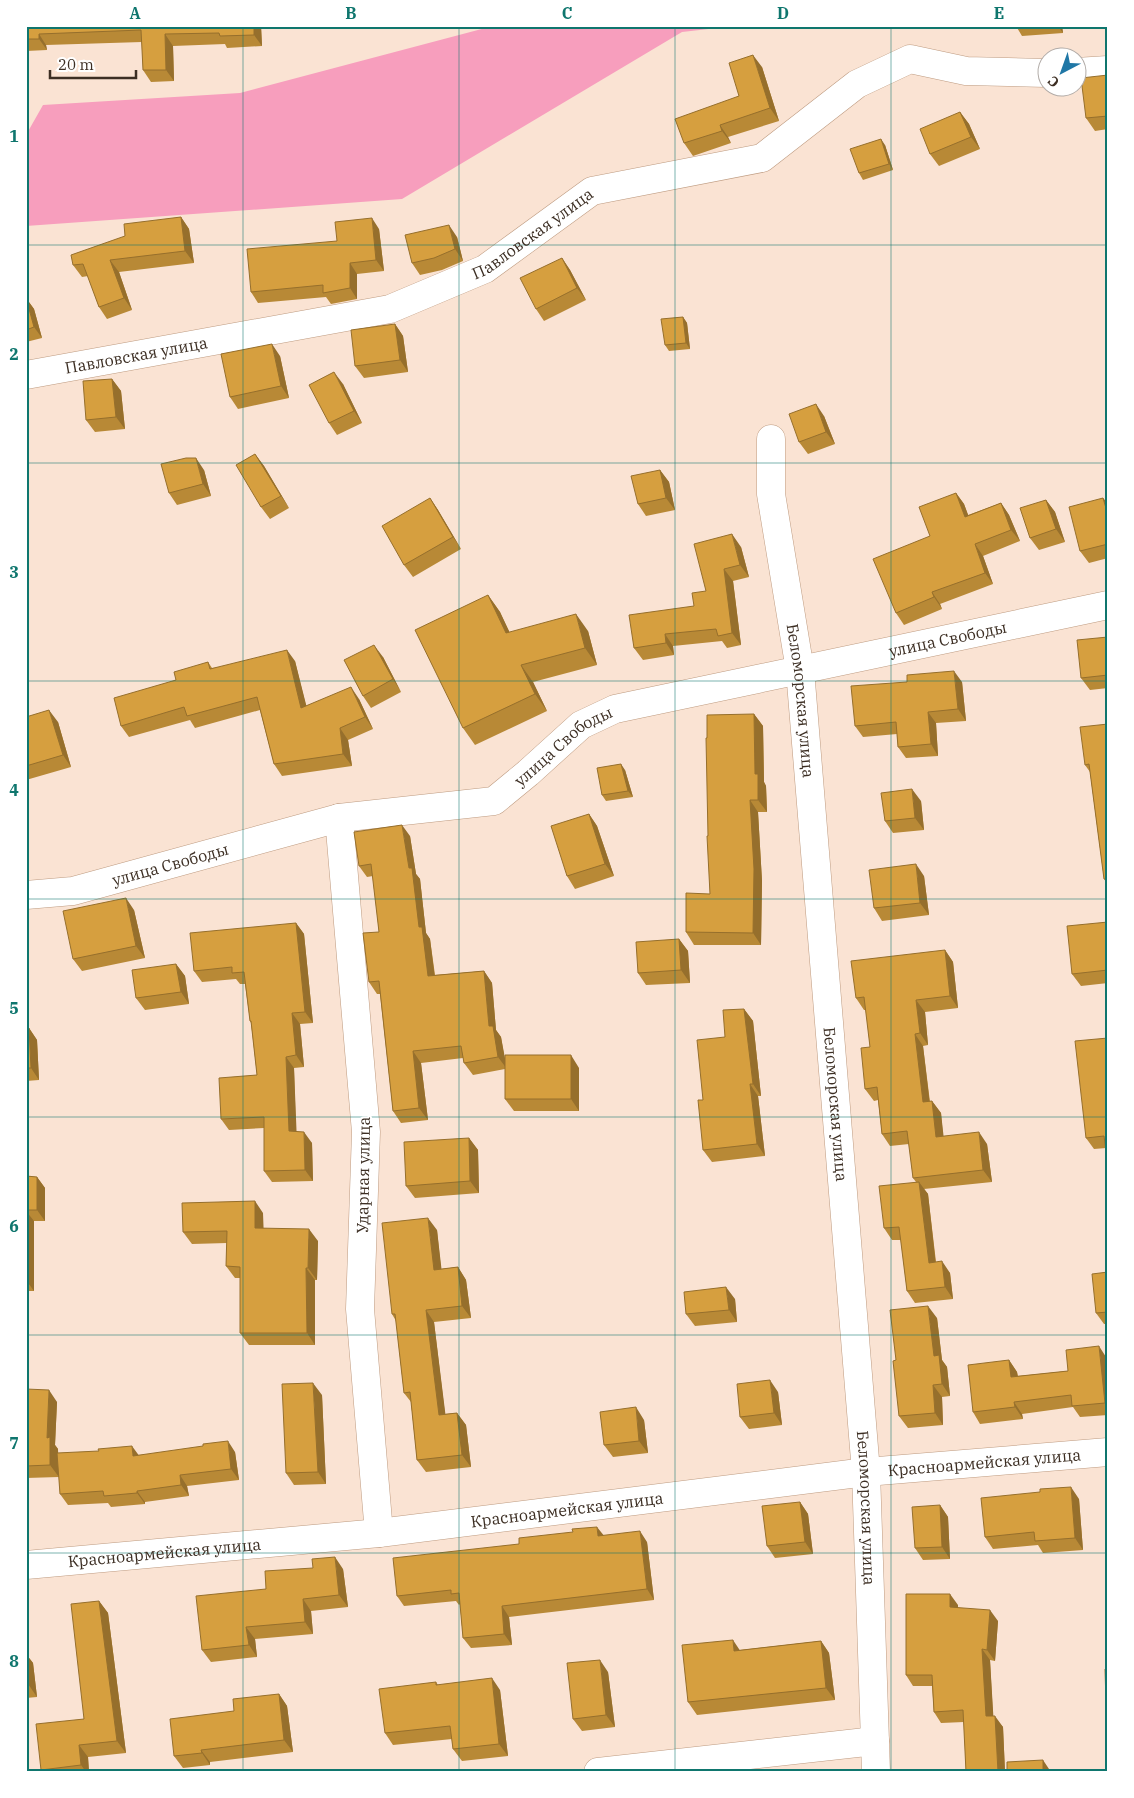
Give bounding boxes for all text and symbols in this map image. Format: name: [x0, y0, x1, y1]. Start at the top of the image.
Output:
text: A: [129, 3, 141, 23]
text: B: [345, 3, 357, 23]
text: C: [562, 3, 572, 23]
text: D: [777, 3, 789, 23]
text: E: [994, 3, 1004, 23]
scale bar: [50, 48, 136, 80]
north arrow: [1036, 48, 1086, 98]
text: 20 m: [58, 55, 94, 74]
text: С: [1044, 72, 1063, 92]
text: 1: [9, 126, 19, 146]
street label: Павловская улица: [469, 183, 597, 283]
street label: Павловская улица: [63, 332, 209, 378]
text: 2: [9, 344, 19, 364]
text: 3: [9, 562, 19, 582]
street label: улица Свободы: [887, 617, 1009, 661]
street label: Беломорская улица: [783, 622, 819, 779]
street label: улица Свободы: [510, 702, 616, 790]
text: 4: [9, 780, 19, 800]
street label: улица Свободы: [110, 839, 231, 890]
text: 5: [9, 998, 19, 1018]
street label: Беломорская улица: [819, 1026, 852, 1182]
street label: Ударная улица: [352, 1116, 374, 1234]
text: 6: [9, 1216, 19, 1236]
street label: Беломорская улица: [853, 1430, 880, 1586]
text: 7: [9, 1433, 19, 1453]
street label: Красноармейская улица: [887, 1444, 1082, 1480]
street label: Красноармейская улица: [470, 1487, 665, 1531]
street label: Красноармейская улица: [67, 1534, 262, 1571]
text: 8: [9, 1651, 19, 1671]

